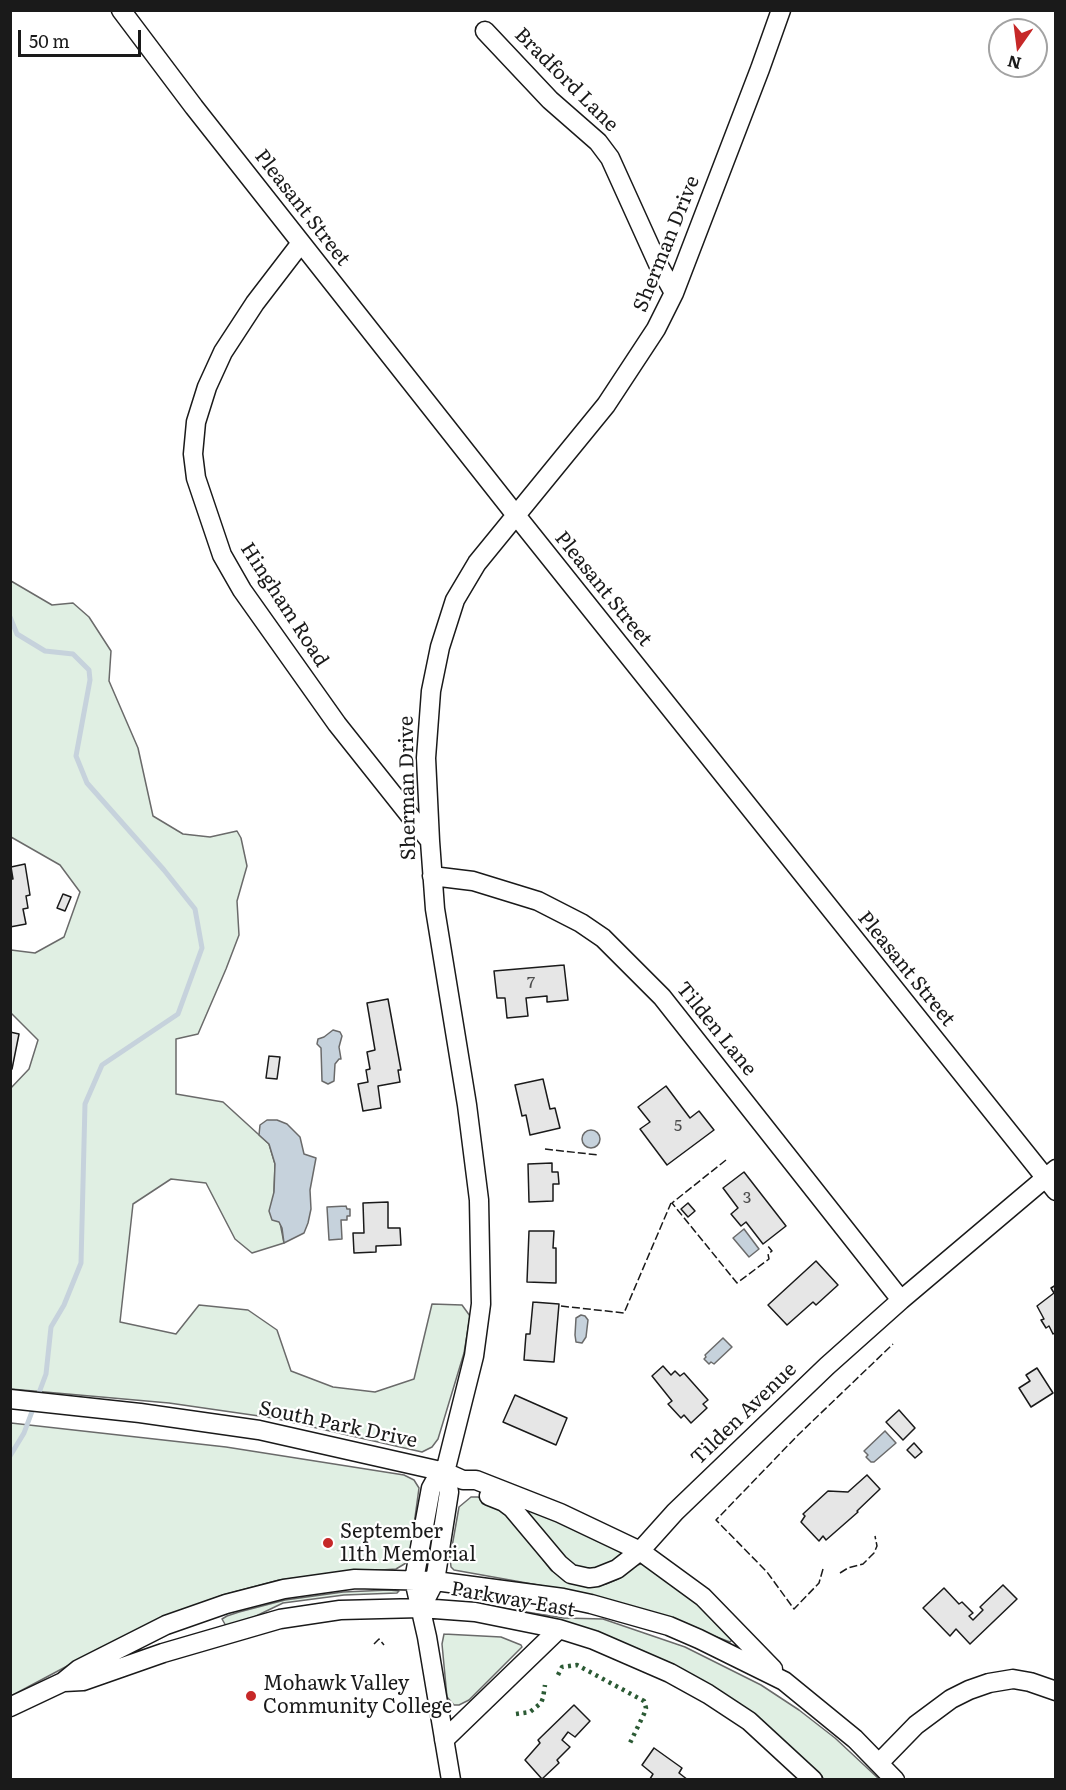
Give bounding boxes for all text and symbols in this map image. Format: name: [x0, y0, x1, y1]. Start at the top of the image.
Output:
scale bar: [21, 18, 144, 56]
north arrow: [988, 18, 1048, 78]
street label: Bradford Lane: [509, 23, 623, 137]
text: 50 m: [29, 27, 70, 54]
text: N: [1005, 50, 1024, 77]
street label: Pleasant Street: [249, 145, 355, 271]
street label: Sherman Drive: [629, 173, 705, 315]
street label: Pleasant Street: [549, 527, 657, 651]
street label: Hingham Road: [235, 538, 333, 672]
street label: Sherman Drive: [395, 716, 421, 860]
street label: Pleasant Street: [852, 907, 960, 1031]
house number: 7: [527, 973, 535, 993]
street label: Tilden Lane: [671, 977, 761, 1081]
house number: 5: [674, 1116, 682, 1136]
house number: 3: [743, 1188, 751, 1208]
street label: Tilden Avenue: [686, 1358, 802, 1470]
street label: South Park Drive: [257, 1396, 419, 1454]
place label: September 11th Memorial: [340, 1520, 476, 1567]
marker: September 11th Memorial: [321, 1536, 335, 1550]
street label: Parkway East: [449, 1577, 577, 1623]
place label: Mohawk Valley Community College: [263, 1672, 452, 1719]
marker: Mohawk Valley Community College: [244, 1689, 258, 1703]

